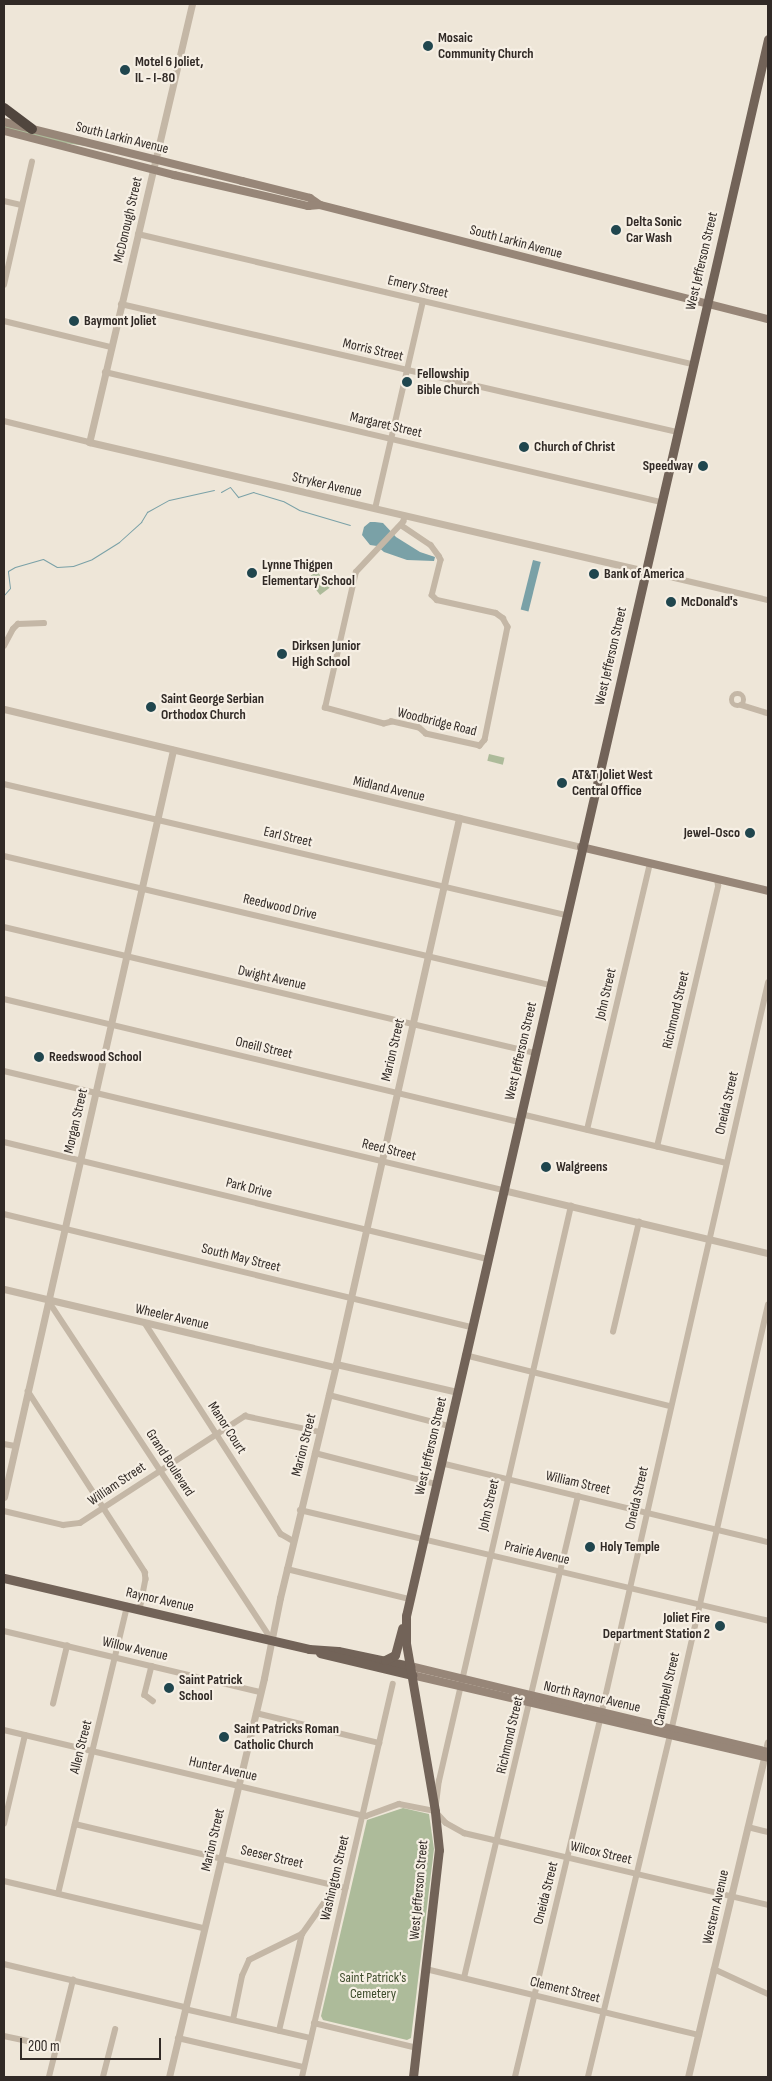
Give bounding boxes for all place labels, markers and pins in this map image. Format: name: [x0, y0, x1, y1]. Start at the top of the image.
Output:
place label: Mosaic Community Church: [438, 30, 534, 62]
marker: Mosaic Community Church: [422, 40, 434, 52]
place label: Motel 6 Joliet, IL - I-80: [135, 54, 203, 86]
marker: Motel 6 Joliet, IL - I-80: [119, 64, 131, 76]
place label: Delta Sonic Car Wash: [626, 214, 682, 246]
marker: Delta Sonic Car Wash: [610, 224, 622, 236]
place label: Baymont Joliet: [84, 313, 156, 329]
marker: Baymont Joliet: [68, 315, 80, 327]
place label: Fellowship Bible Church: [417, 366, 479, 398]
marker: Fellowship Bible Church: [401, 376, 413, 388]
place label: Church of Christ: [534, 439, 615, 455]
marker: Church of Christ: [518, 441, 530, 453]
place label: Speedway: [643, 458, 693, 474]
marker: Speedway: [697, 460, 709, 472]
place label: Lynne Thigpen Elementary School: [262, 557, 355, 590]
place label: Bank of America: [604, 566, 684, 582]
marker: Lynne Thigpen Elementary School: [246, 567, 258, 579]
marker: Bank of America: [588, 568, 600, 580]
place label: McDonald's: [681, 594, 738, 610]
marker: McDonald's: [665, 596, 677, 608]
place label: Dirksen Junior High School: [292, 638, 361, 670]
marker: Dirksen Junior High School: [276, 648, 288, 660]
place label: Saint George Serbian Orthodox Church: [161, 691, 264, 724]
marker: Saint George Serbian Orthodox Church: [145, 701, 157, 713]
place label: AT&T Joliet West Central Office: [572, 767, 653, 800]
marker: AT&T Joliet West Central Office: [556, 777, 568, 789]
place label: Jewel-Osco: [684, 825, 740, 841]
marker: Jewel-Osco: [744, 827, 756, 839]
place label: Reedswood School: [49, 1049, 142, 1065]
marker: Reedswood School: [33, 1051, 45, 1063]
place label: Walgreens: [556, 1159, 608, 1175]
marker: Walgreens: [540, 1161, 552, 1173]
place label: Holy Temple: [600, 1539, 660, 1555]
marker: Holy Temple: [584, 1541, 596, 1553]
place label: Joliet Fire Department Station 2: [603, 1610, 710, 1642]
marker: Joliet Fire Department Station 2: [714, 1620, 726, 1632]
place label: Saint Patrick School: [179, 1672, 242, 1704]
marker: Saint Patrick School: [163, 1682, 175, 1694]
place label: Saint Patricks Roman Catholic Church: [234, 1721, 339, 1754]
marker: Saint Patricks Roman Catholic Church: [218, 1731, 230, 1743]

